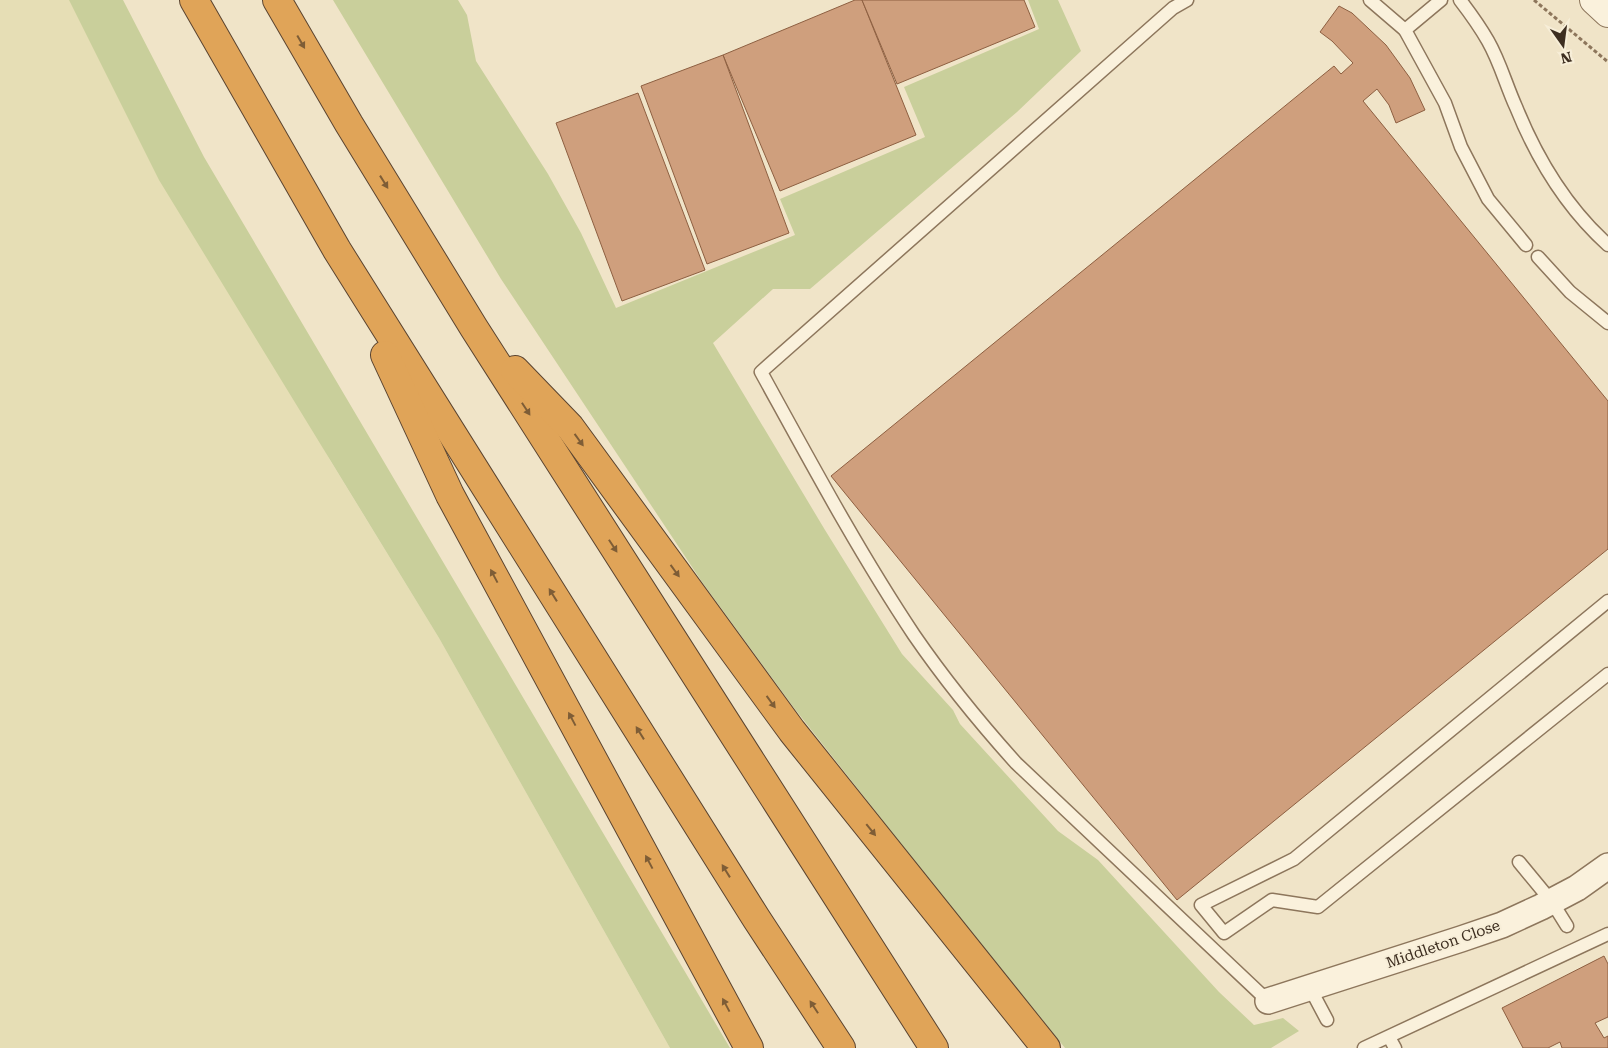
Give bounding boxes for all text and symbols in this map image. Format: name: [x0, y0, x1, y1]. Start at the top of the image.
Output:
north arrow: [1538, 20, 1588, 70]
one-way arrow: [297, 36, 306, 49]
text: N: [1559, 49, 1573, 67]
one-way arrow: [379, 176, 389, 189]
one-way arrow: [521, 402, 530, 416]
one-way arrow: [574, 433, 584, 447]
one-way arrow: [608, 539, 618, 553]
one-way arrow: [670, 564, 680, 578]
one-way arrow: [490, 569, 498, 584]
one-way arrow: [549, 589, 558, 602]
one-way arrow: [766, 695, 776, 709]
one-way arrow: [567, 713, 576, 726]
one-way arrow: [635, 727, 644, 740]
one-way arrow: [866, 823, 877, 836]
one-way arrow: [645, 855, 653, 869]
one-way arrow: [721, 864, 731, 877]
street label: Middleton Close: [1384, 916, 1502, 972]
one-way arrow: [722, 998, 730, 1012]
one-way arrow: [810, 1001, 819, 1014]

